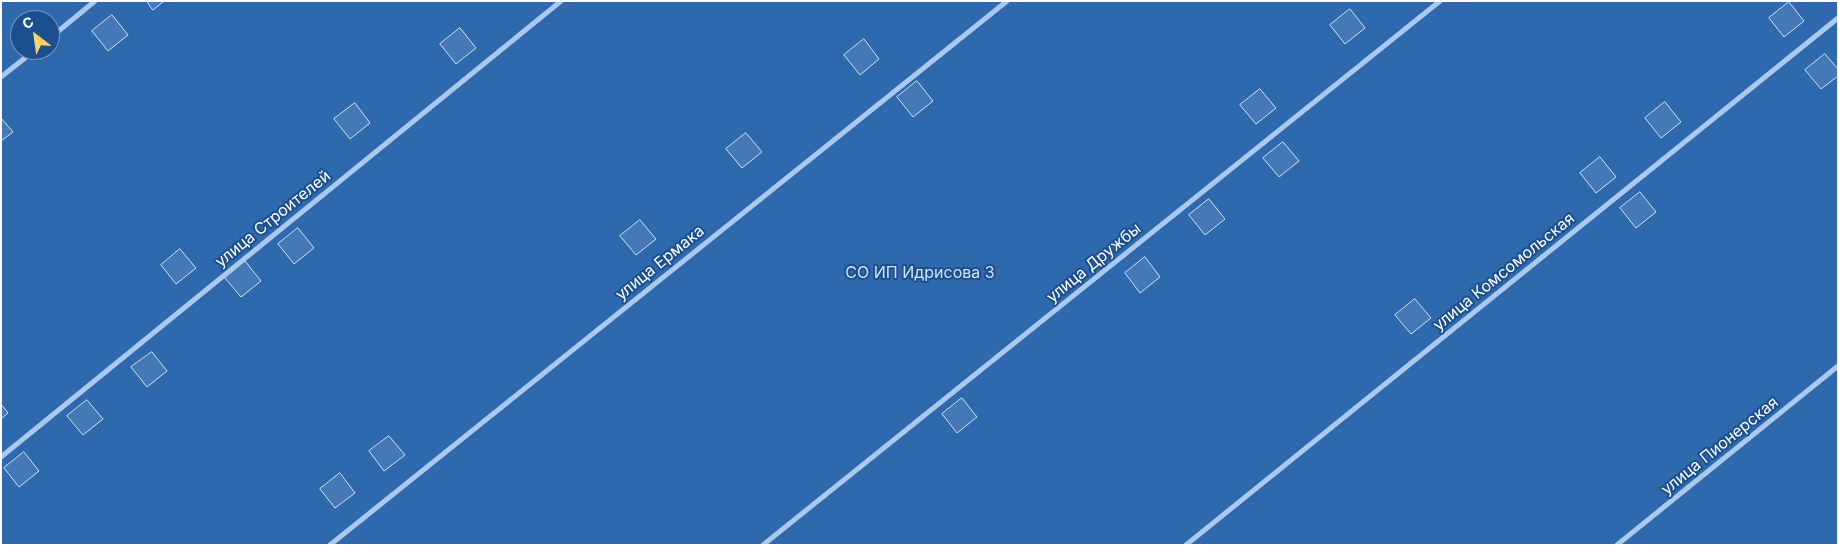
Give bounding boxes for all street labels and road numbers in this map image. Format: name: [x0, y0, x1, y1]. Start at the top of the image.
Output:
street label: улица Строителей: [212, 167, 334, 271]
street label: улица Комсомольская: [1429, 209, 1579, 335]
street label: улица Дружбы: [1043, 219, 1145, 307]
street label: улица Ермака: [612, 221, 708, 305]
street label: улица Пионерская: [1658, 393, 1782, 499]

